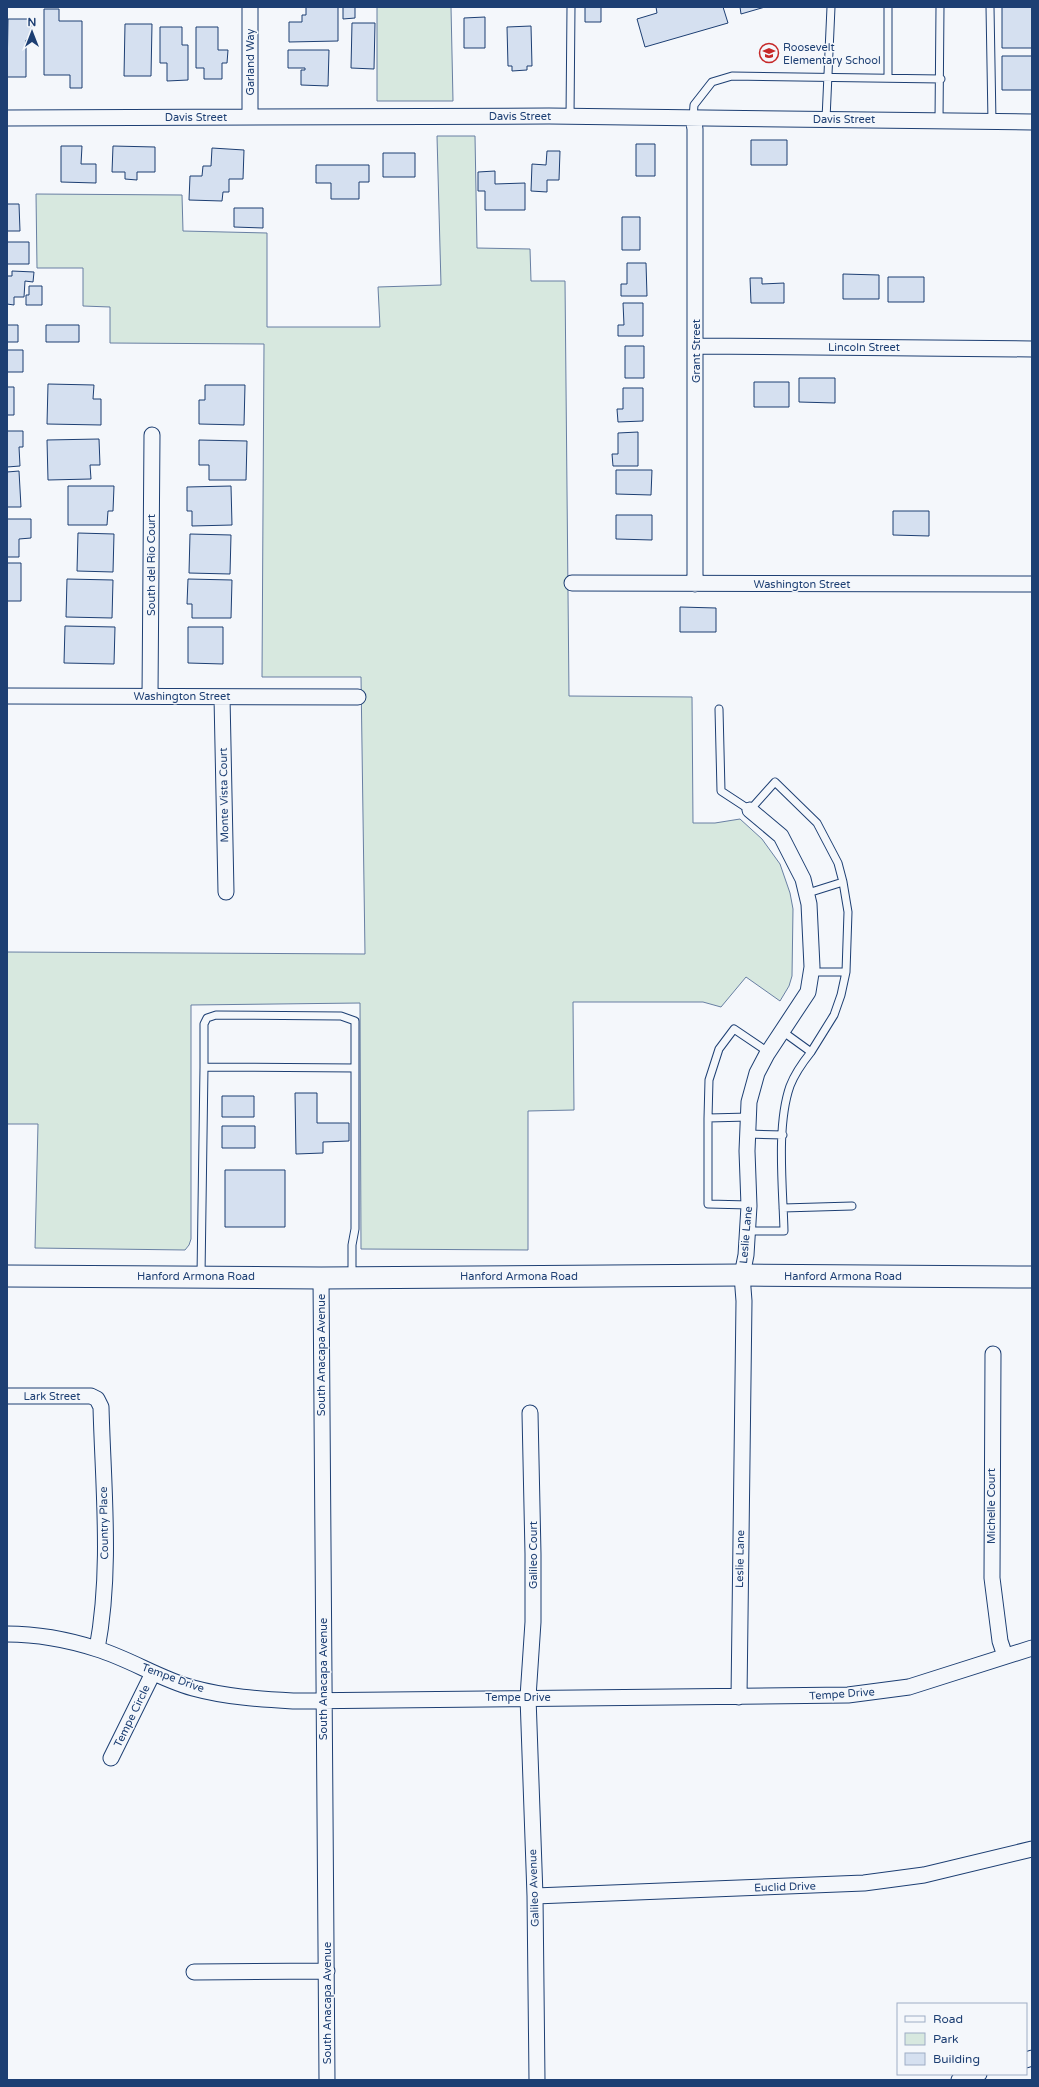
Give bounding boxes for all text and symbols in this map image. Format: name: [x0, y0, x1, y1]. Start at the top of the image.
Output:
north arrow: [12, 12, 52, 52]
text: N: [28, 16, 36, 29]
street label: Garland Way: [244, 29, 257, 95]
place label: Roosevelt Elementary School: [783, 41, 881, 67]
school or university icon: Roosevelt Elementary School: [758, 42, 780, 64]
street label: Davis Street: [489, 110, 551, 123]
street label: Davis Street: [165, 111, 227, 124]
street label: Davis Street: [813, 113, 875, 126]
street label: Grant Street: [690, 319, 703, 383]
street label: Lincoln Street: [828, 341, 900, 354]
street label: South del Rio Court: [145, 514, 158, 616]
street label: Washington Street: [753, 578, 851, 591]
street label: Washington Street: [133, 690, 231, 703]
street label: Monte Vista Court: [217, 747, 231, 843]
street label: Leslie Lane: [737, 1206, 755, 1264]
street label: Hanford Armona Road: [137, 1270, 255, 1283]
street label: Hanford Armona Road: [460, 1270, 578, 1283]
street label: Hanford Armona Road: [784, 1270, 902, 1283]
street label: South Anacapa Avenue: [315, 1294, 328, 1416]
street label: Lark Street: [23, 1390, 81, 1403]
street label: Michelle Court: [985, 1468, 998, 1544]
street label: Country Place: [97, 1486, 111, 1560]
street label: Galileo Court: [527, 1521, 540, 1589]
street label: Leslie Lane: [733, 1530, 747, 1588]
street label: South Anacapa Avenue: [317, 1618, 330, 1740]
street label: Tempe Drive: [140, 1661, 206, 1695]
street label: Tempe Circle: [111, 1683, 153, 1749]
street label: Tempe Drive: [809, 1685, 875, 1703]
street label: Tempe Drive: [485, 1691, 551, 1704]
street label: Galileo Avenue: [526, 1849, 542, 1927]
street label: Euclid Drive: [754, 1879, 816, 1895]
street label: South Anacapa Avenue: [321, 1942, 334, 2064]
legend: [897, 2003, 1027, 2075]
text: Road: [933, 2012, 963, 2026]
text: Park: [933, 2032, 959, 2046]
text: Building: [933, 2052, 980, 2066]

